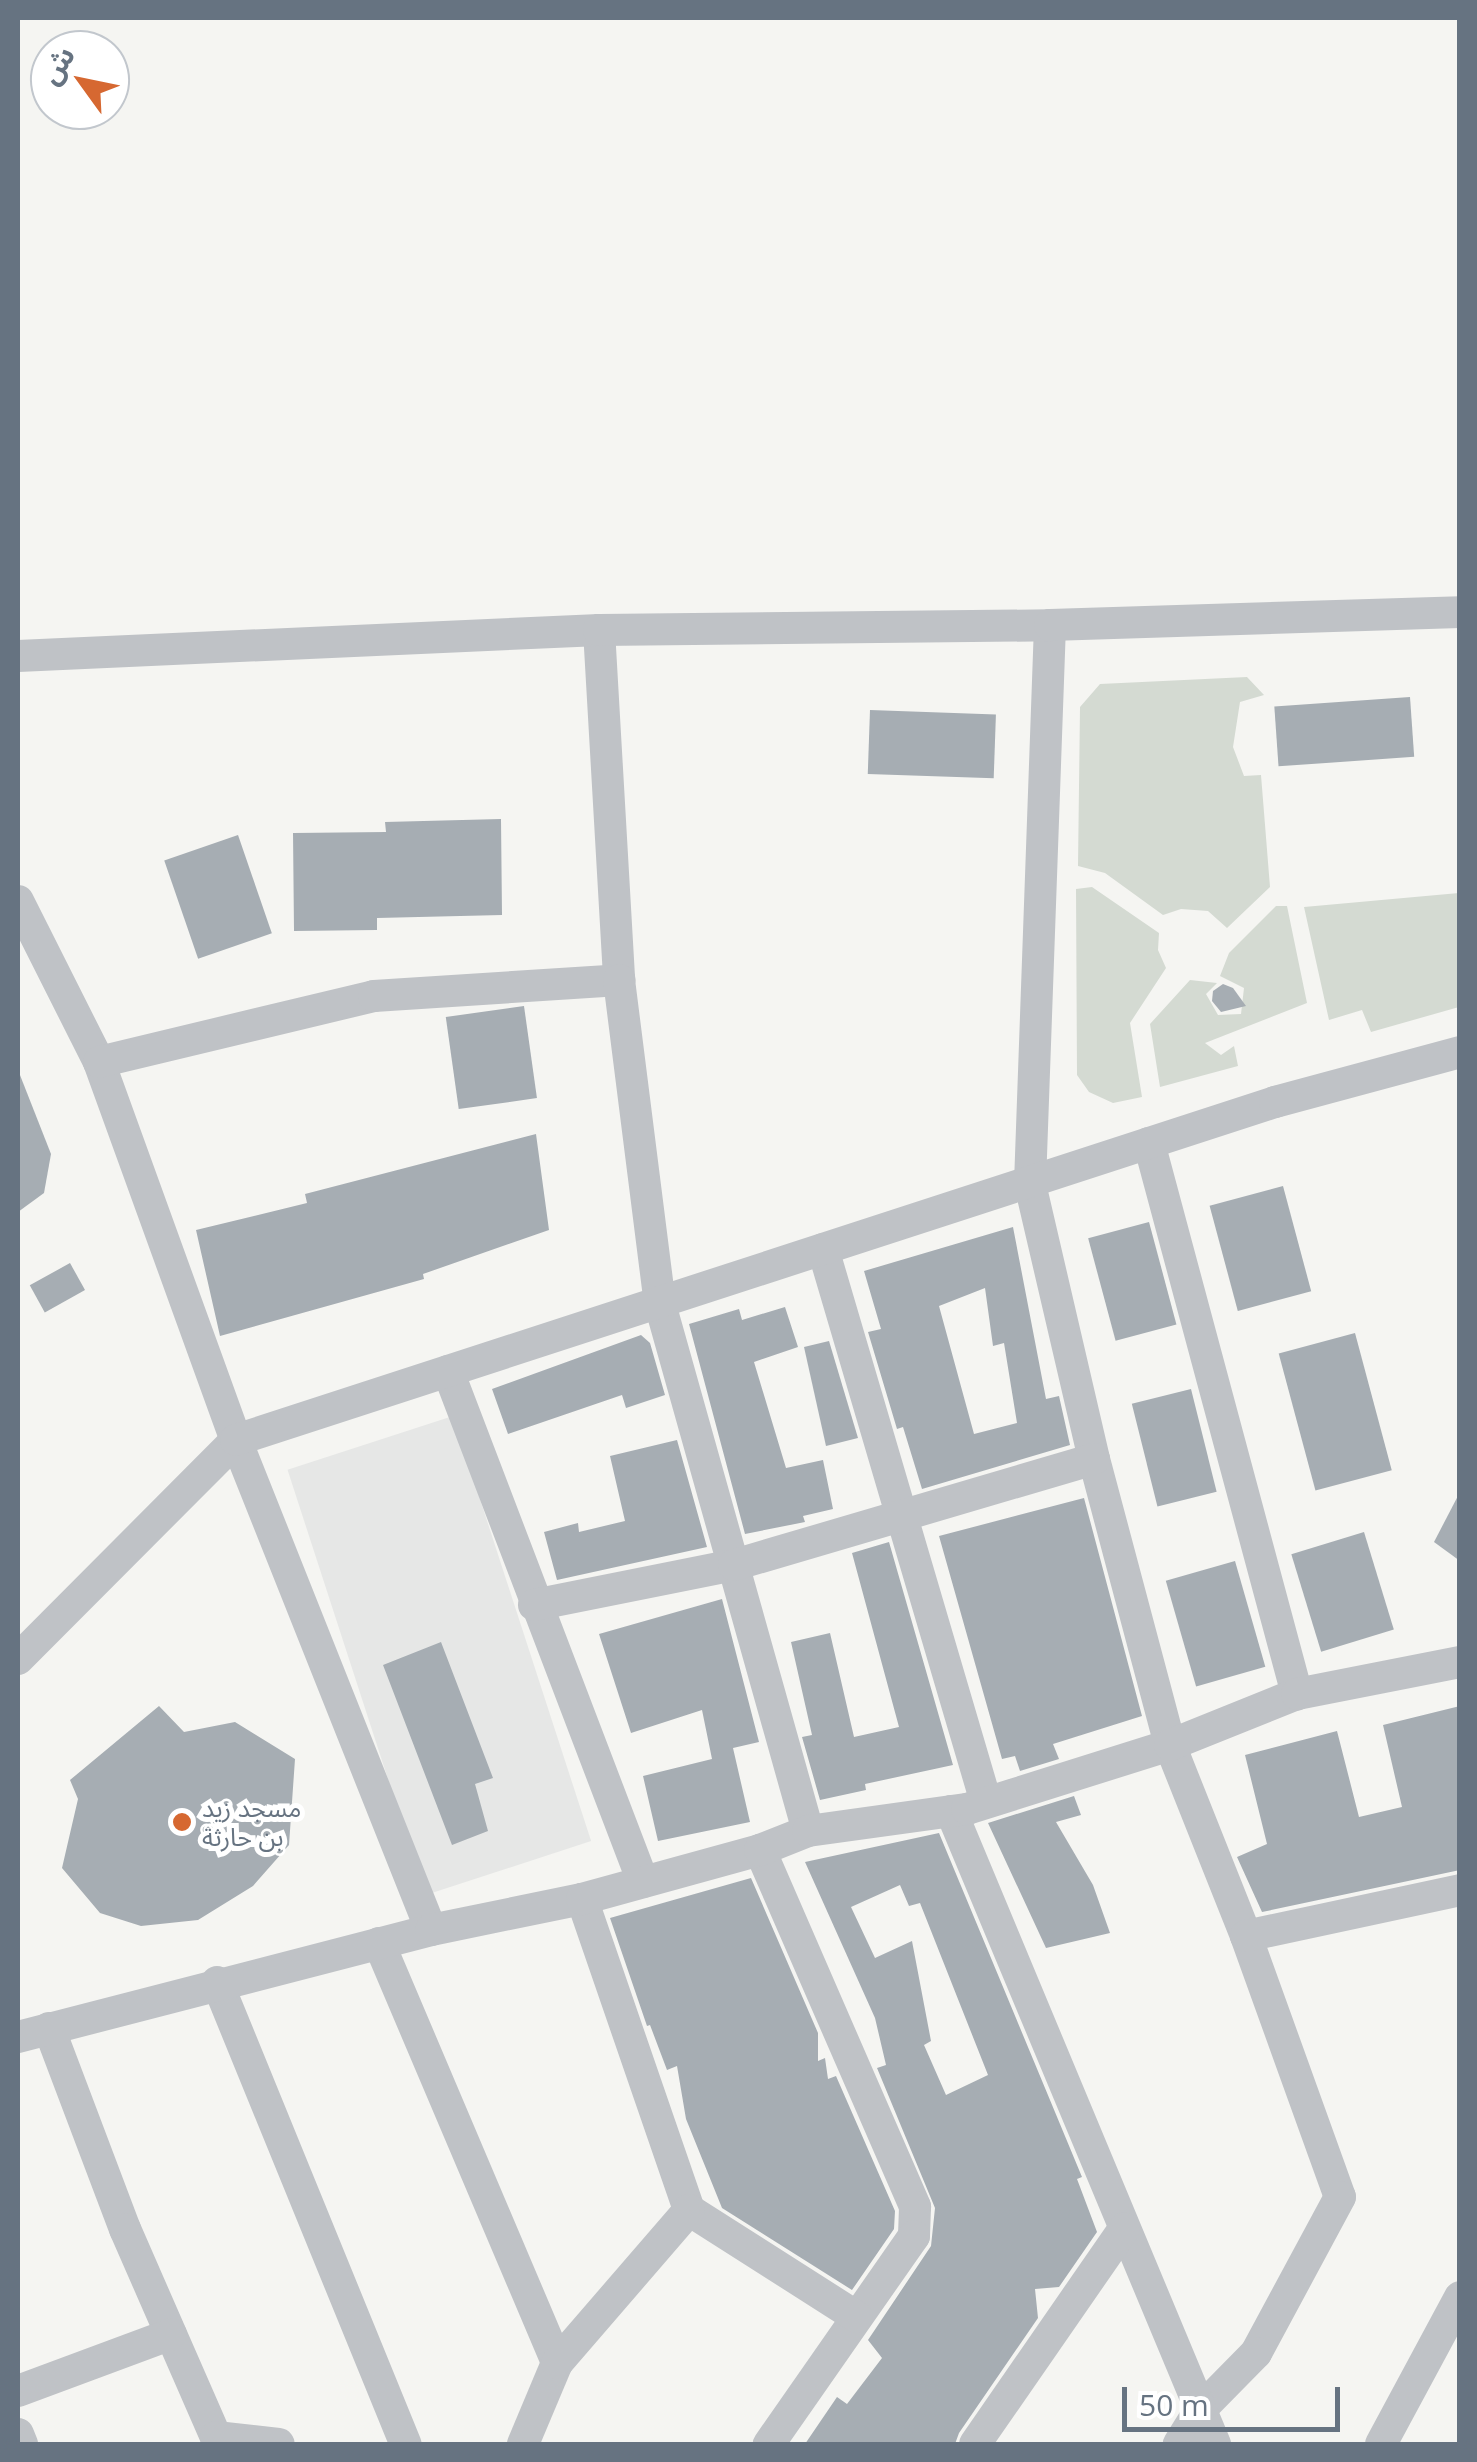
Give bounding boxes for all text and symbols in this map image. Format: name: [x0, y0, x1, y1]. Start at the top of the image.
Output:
north arrow: [30, 30, 130, 130]
text: ش: [30, 38, 83, 91]
place label: مسجد زيد بن حارثة: [202, 1793, 301, 1852]
marker: مسجد زيد بن حارثة: [171, 1811, 193, 1833]
scale bar: [1127, 2367, 1344, 2429]
text: 50 m: [1139, 2384, 1209, 2425]

